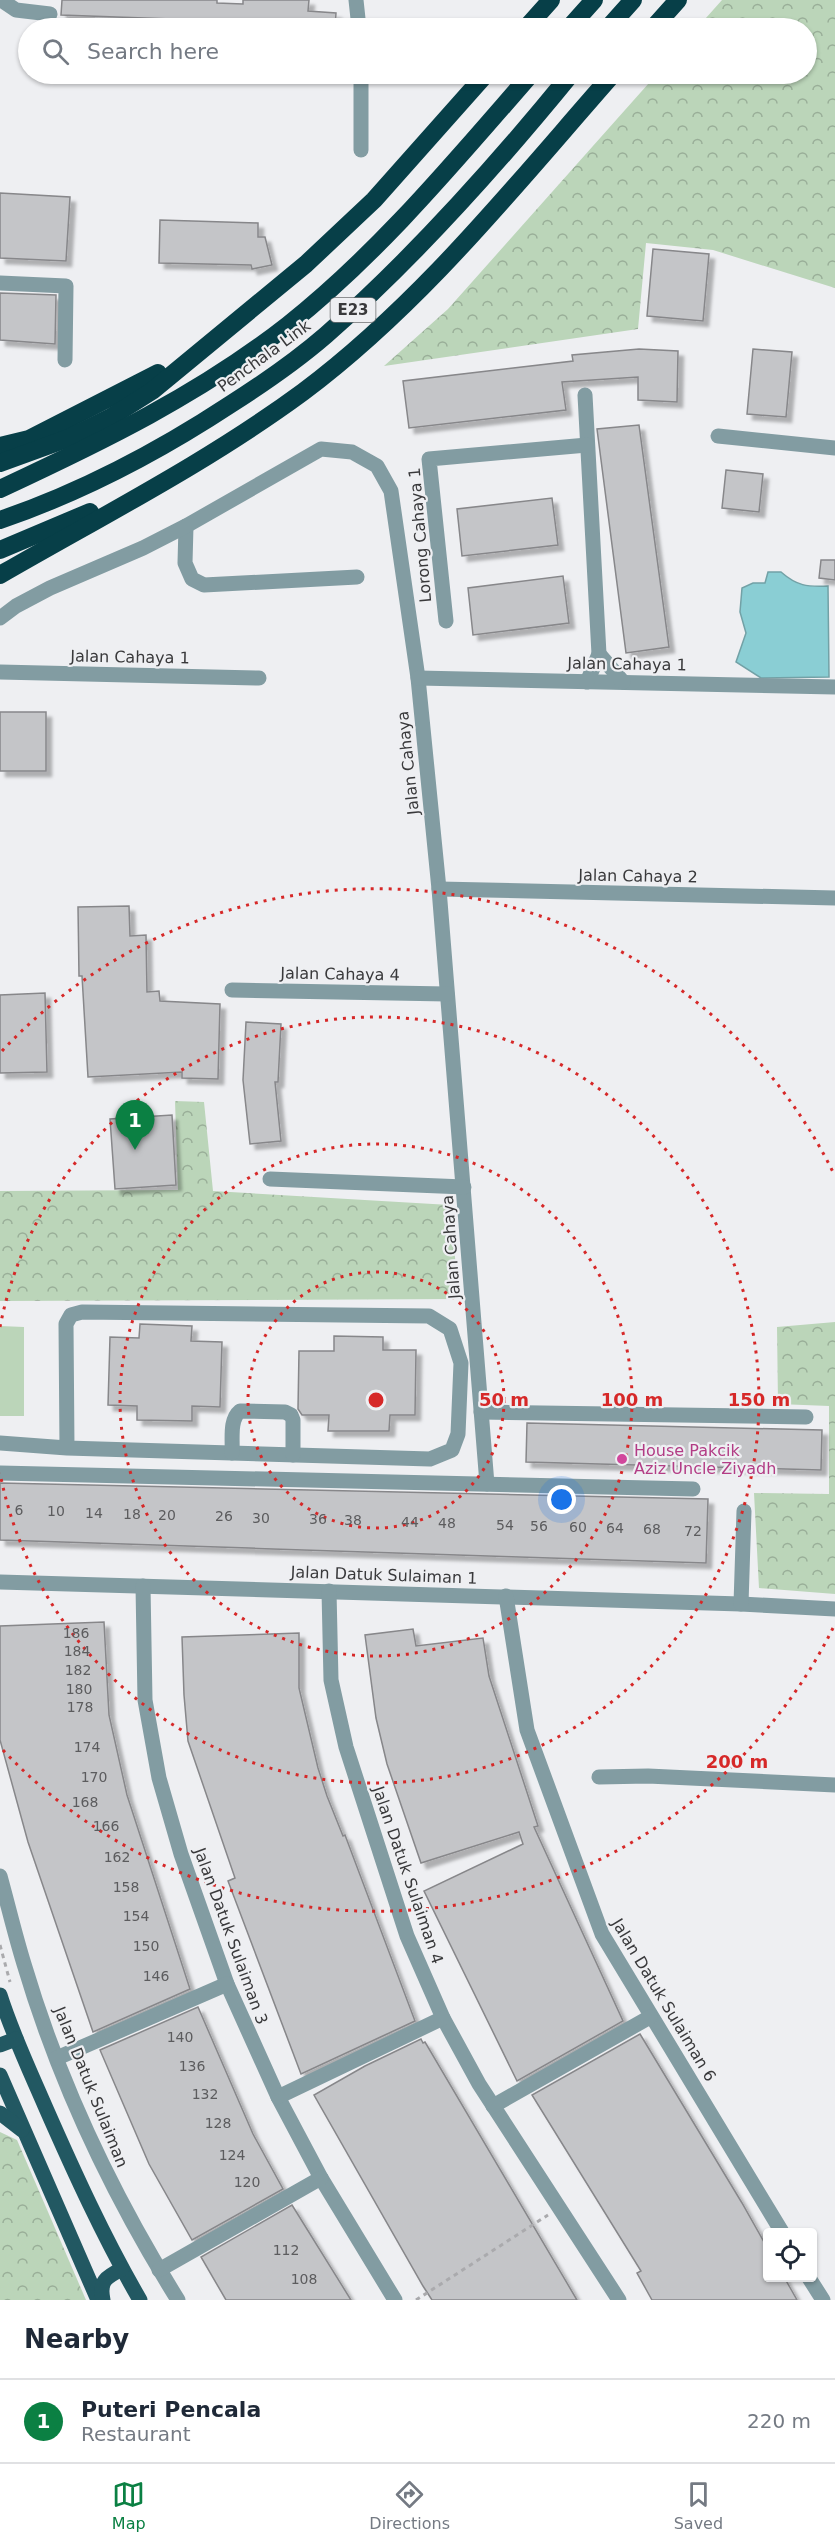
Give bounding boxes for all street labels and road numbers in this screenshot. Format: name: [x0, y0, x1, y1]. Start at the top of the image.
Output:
road number: E23: [330, 298, 376, 322]
street label: Penchala Link: [214, 316, 315, 396]
street label: Lorong Cahaya 1: [405, 467, 435, 603]
street label: Jalan Cahaya 1: [69, 646, 190, 668]
street label: Jalan Cahaya 1: [566, 653, 687, 675]
street label: Jalan Cahaya: [393, 710, 423, 817]
street label: Jalan Cahaya 2: [577, 865, 698, 887]
street label: Jalan Cahaya 4: [279, 963, 400, 985]
street label: Jalan Cahaya: [438, 1194, 464, 1301]
street label: Jalan Datuk Sulaiman 1: [289, 1562, 478, 1588]
street label: Jalan Datuk Sulaiman 4: [368, 1783, 447, 1966]
street label: Jalan Datuk Sulaiman 3: [190, 1844, 272, 2027]
street label: Jalan Datuk Sulaiman 6: [607, 1914, 720, 2085]
street label: Jalan Datuk Sulaiman: [50, 2003, 132, 2170]

